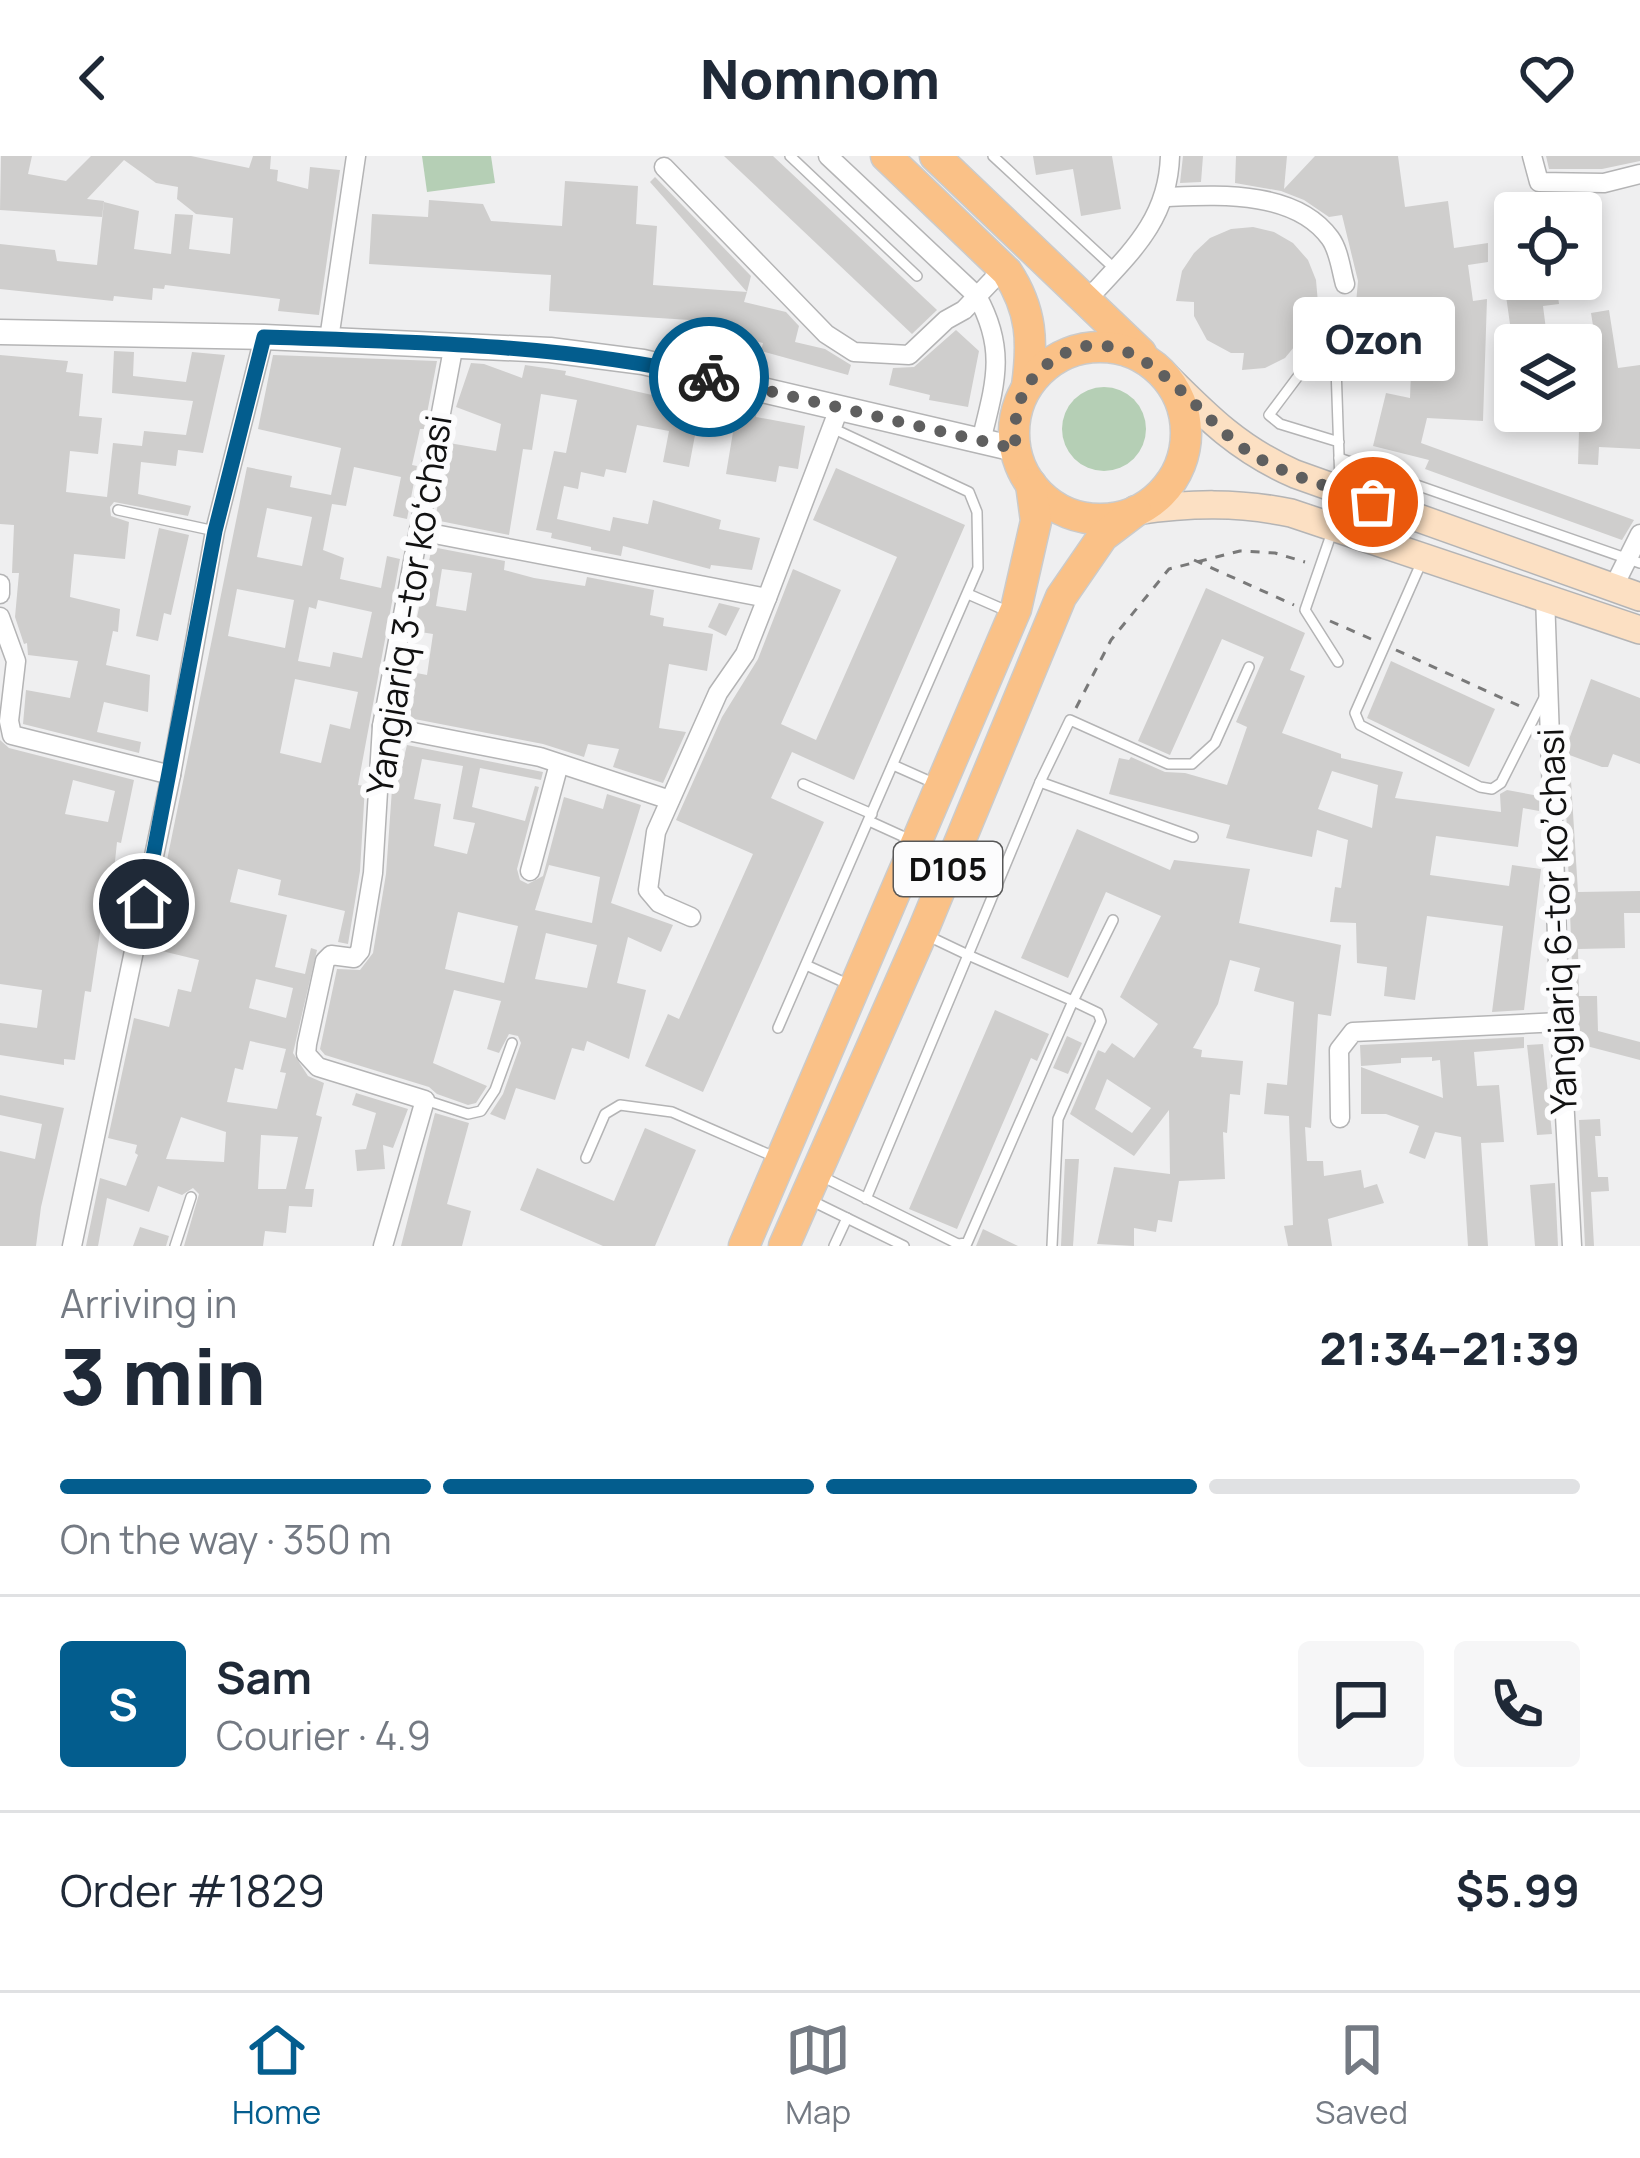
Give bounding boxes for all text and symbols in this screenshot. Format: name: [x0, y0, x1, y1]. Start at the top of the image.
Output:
text: Nomnom: [700, 41, 940, 115]
icon: back: [60, 45, 126, 111]
icon: heart: [1514, 45, 1580, 111]
map controls: [1494, 192, 1602, 432]
button: locate: [1494, 192, 1602, 300]
callout: Ozon: [1292, 298, 1454, 382]
text: Ozon: [1325, 312, 1423, 366]
courier: [649, 317, 769, 437]
button: layers: [1494, 324, 1602, 432]
icon: bike: [676, 344, 742, 410]
street label: Yangiariq 3-tor koʻchasi: [354, 412, 463, 798]
pin: [1322, 451, 1424, 553]
icon: bag: [1340, 469, 1406, 535]
street label: Yangiаriq 6-tor koʼchasi: [1525, 727, 1588, 1115]
road number: D105: [894, 842, 1002, 896]
pin: [93, 853, 195, 955]
icon: home: [111, 871, 177, 937]
text: Arriving in: [60, 1276, 237, 1330]
text: 21:34–21:39: [1319, 1317, 1580, 1379]
text: 3 min: [60, 1322, 266, 1428]
text: On the way · 350 m: [60, 1512, 392, 1566]
button: chat: [1298, 1641, 1424, 1767]
button: phone: [1454, 1641, 1580, 1767]
text: Sam: [216, 1646, 312, 1708]
text: S: [108, 1673, 138, 1735]
text: Courier · 4.9: [216, 1708, 431, 1762]
text: Order #1829: [60, 1859, 325, 1921]
text: $5.99: [1456, 1859, 1580, 1921]
tab: Home: [232, 2017, 321, 2134]
tab: Map: [785, 2017, 851, 2134]
tab: Saved: [1315, 2017, 1408, 2134]

